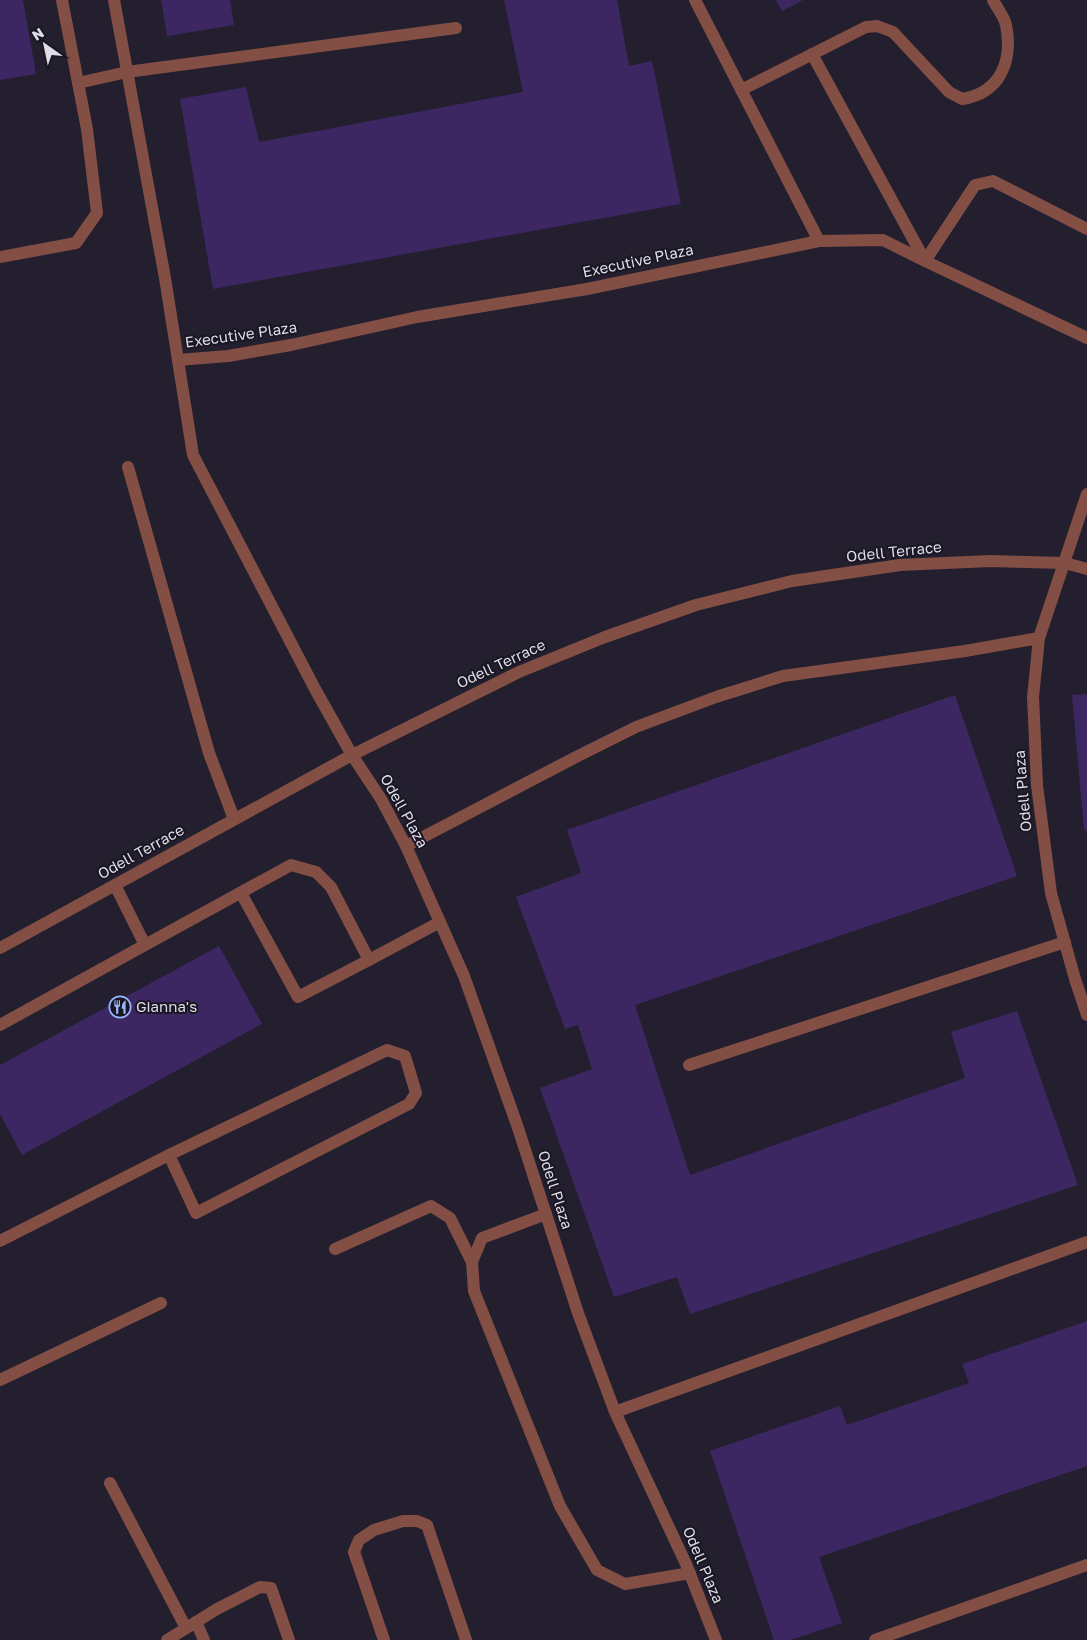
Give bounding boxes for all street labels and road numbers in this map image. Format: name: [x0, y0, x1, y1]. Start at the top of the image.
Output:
street label: Executive Plaza: [581, 239, 695, 281]
street label: Executive Plaza: [184, 317, 298, 351]
street label: Odell Terrace: [845, 537, 943, 565]
street label: Odell Terrace: [453, 635, 548, 692]
street label: Odell Plaza: [1009, 750, 1035, 833]
street label: Odell Plaza: [377, 770, 433, 851]
street label: Odell Terrace: [94, 820, 187, 882]
street label: Odell Plaza: [535, 1148, 577, 1231]
street label: Odell Plaza: [680, 1524, 728, 1606]

